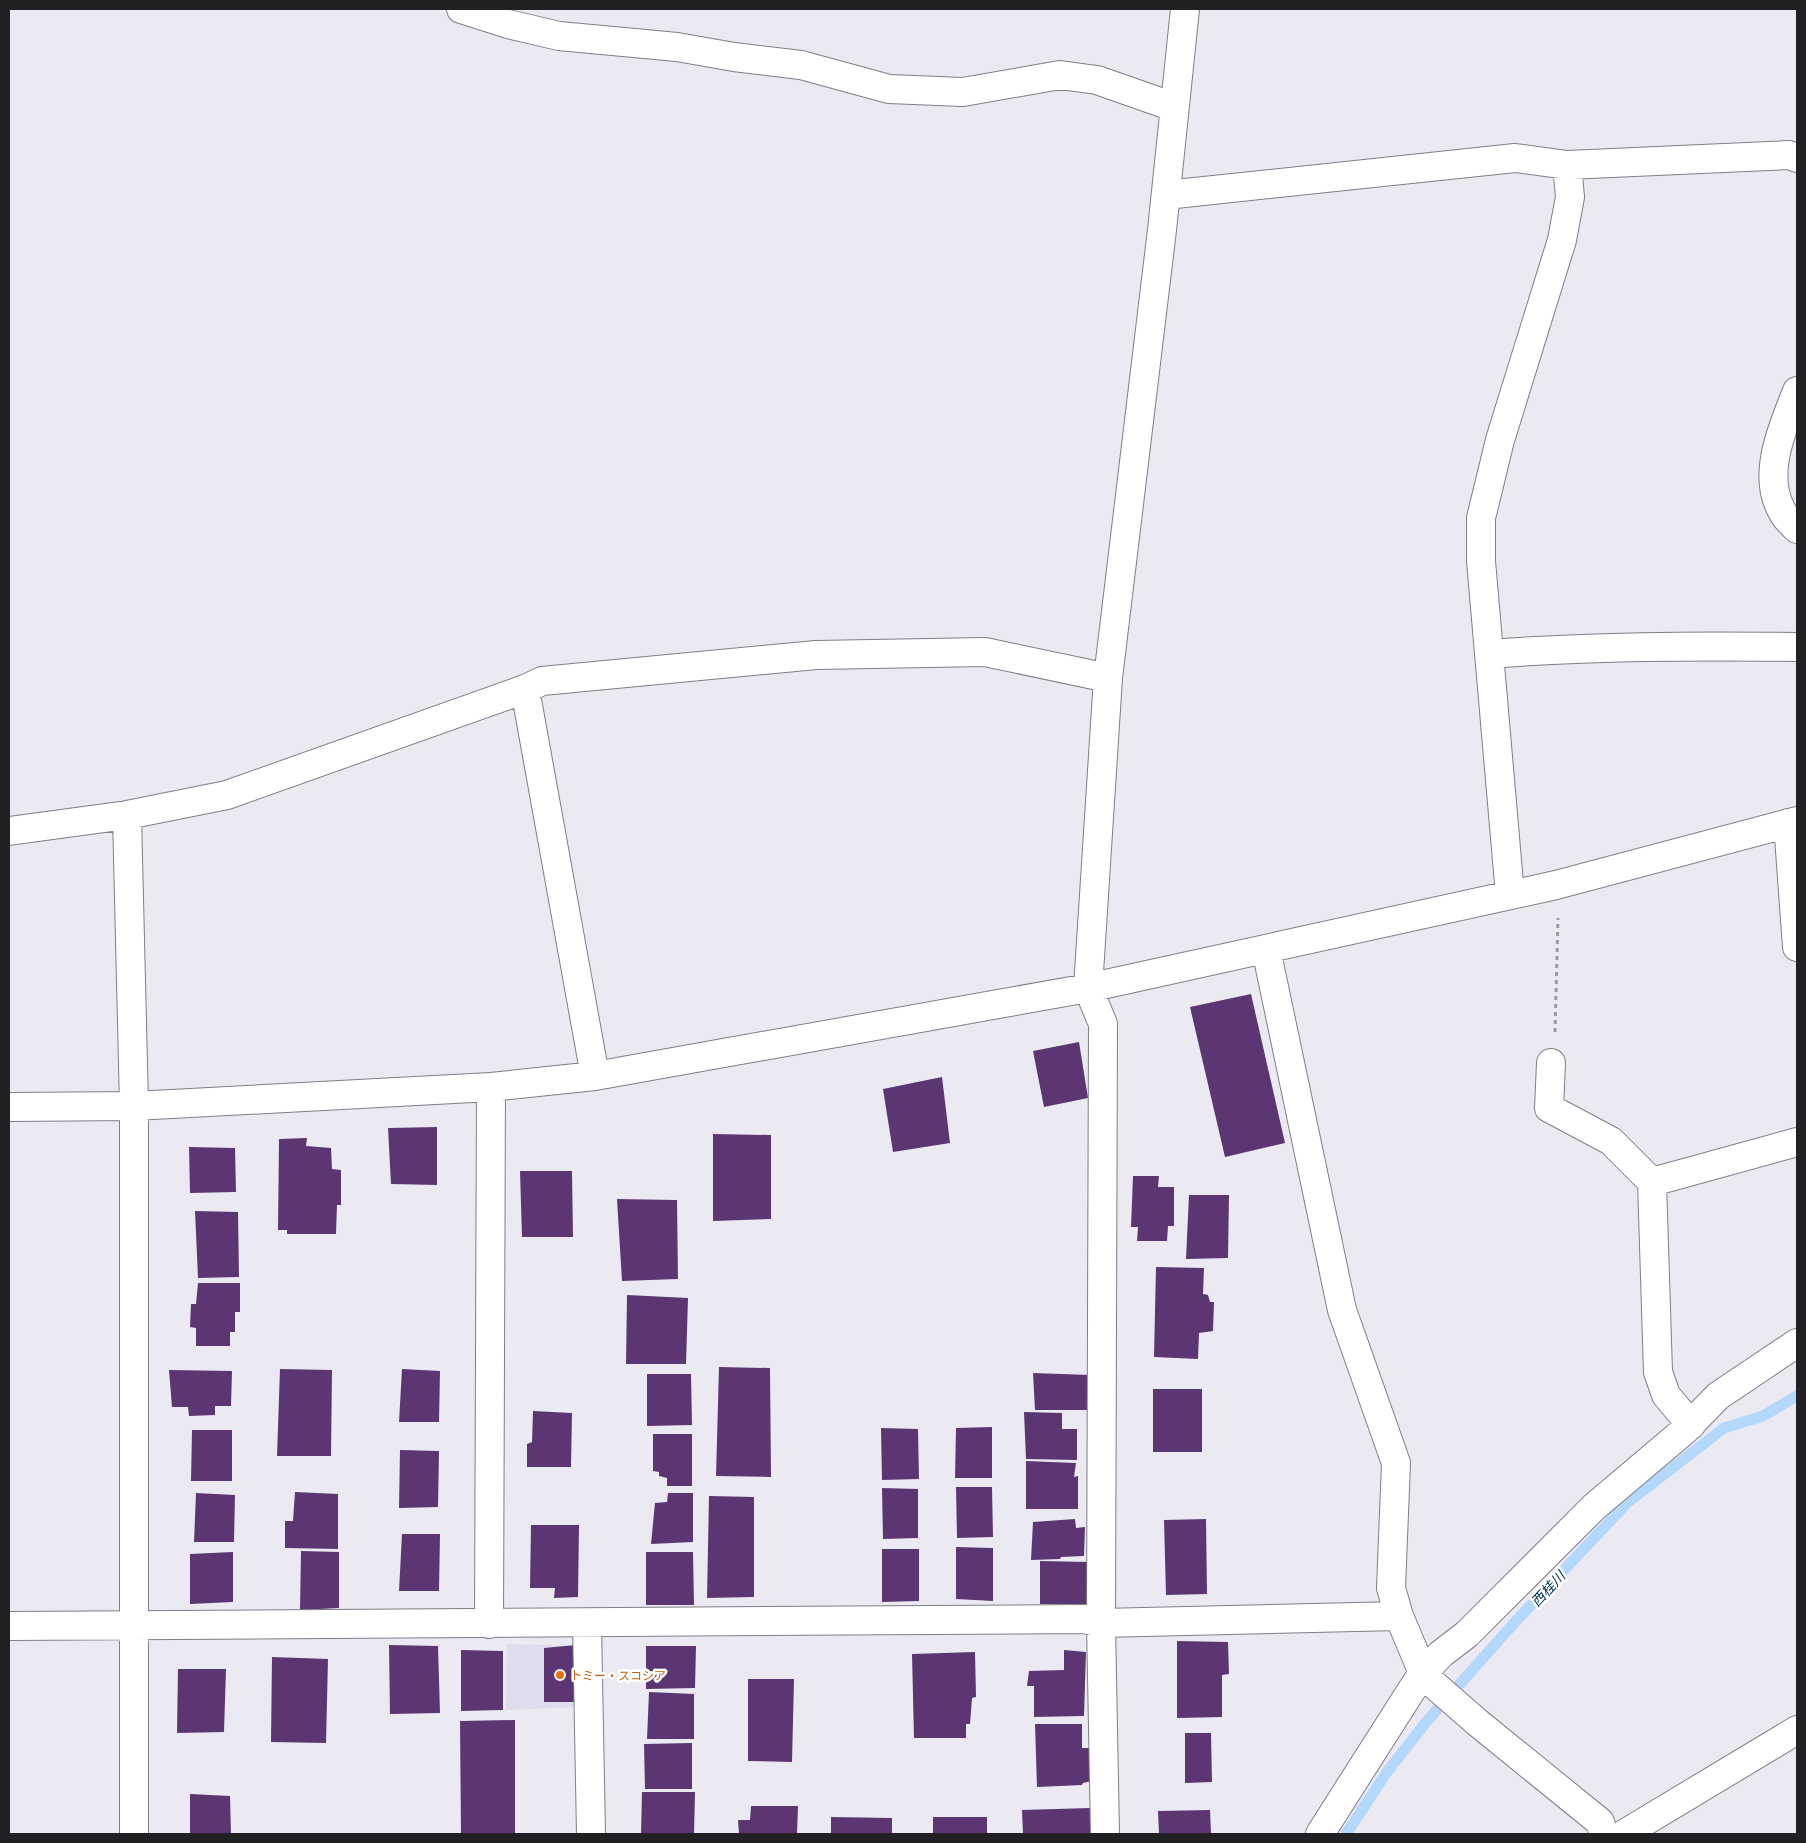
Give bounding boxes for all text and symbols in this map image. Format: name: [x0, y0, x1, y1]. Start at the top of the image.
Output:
water label: 西桂川: [1527, 1566, 1570, 1610]
place label: トミー・スコシア: [570, 1668, 666, 1683]
marker: トミー・スコシア: [554, 1669, 566, 1681]

